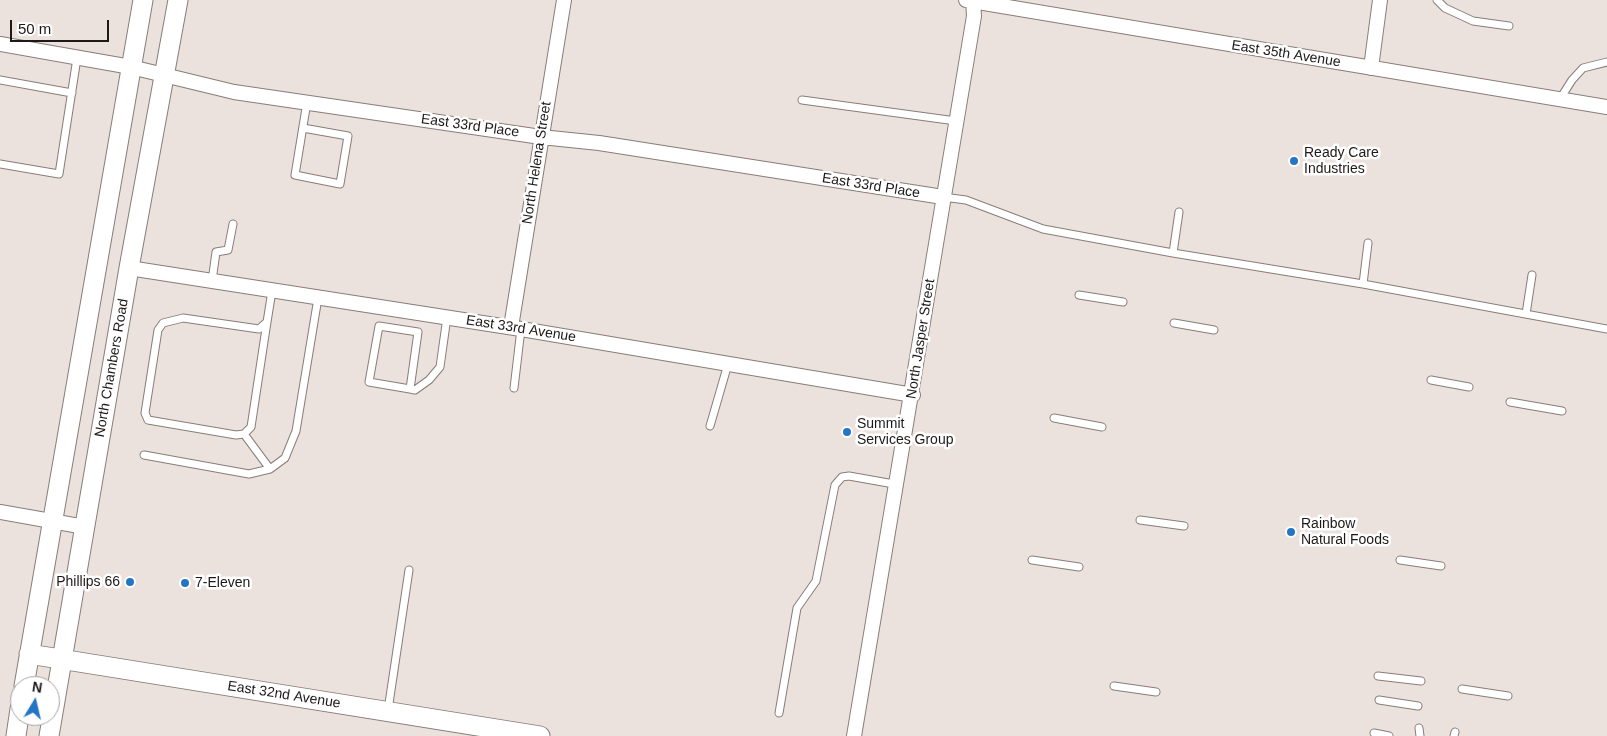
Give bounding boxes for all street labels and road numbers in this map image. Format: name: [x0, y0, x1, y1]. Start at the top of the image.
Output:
street label: East 35th Avenue: [1230, 37, 1342, 71]
street label: North Helena Street: [519, 101, 555, 225]
street label: East 33rd Place: [420, 111, 520, 141]
street label: East 33rd Place: [821, 170, 921, 202]
street label: North Jasper Street: [903, 278, 939, 400]
street label: North Chambers Road: [92, 298, 132, 438]
street label: East 33rd Avenue: [465, 312, 577, 346]
street label: East 32nd Avenue: [226, 678, 342, 712]

